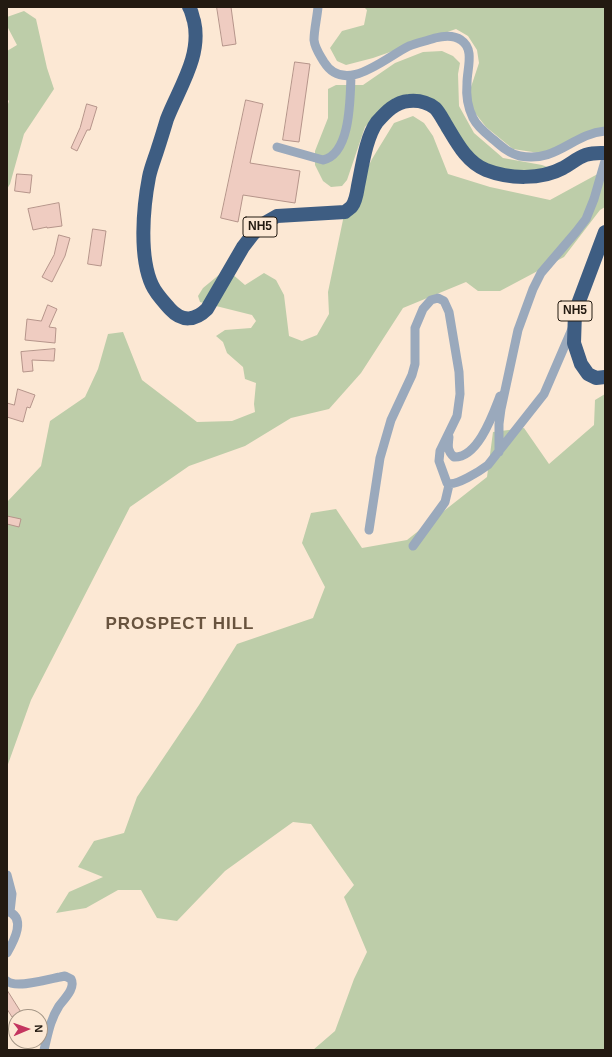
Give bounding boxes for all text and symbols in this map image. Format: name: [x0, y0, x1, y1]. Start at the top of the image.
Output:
road number: NH5: [243, 217, 277, 237]
road number: NH5: [558, 301, 592, 321]
district label: PROSPECT HILL: [105, 614, 255, 634]
north arrow: [8, 1009, 48, 1049]
text: N: [33, 1024, 45, 1033]

